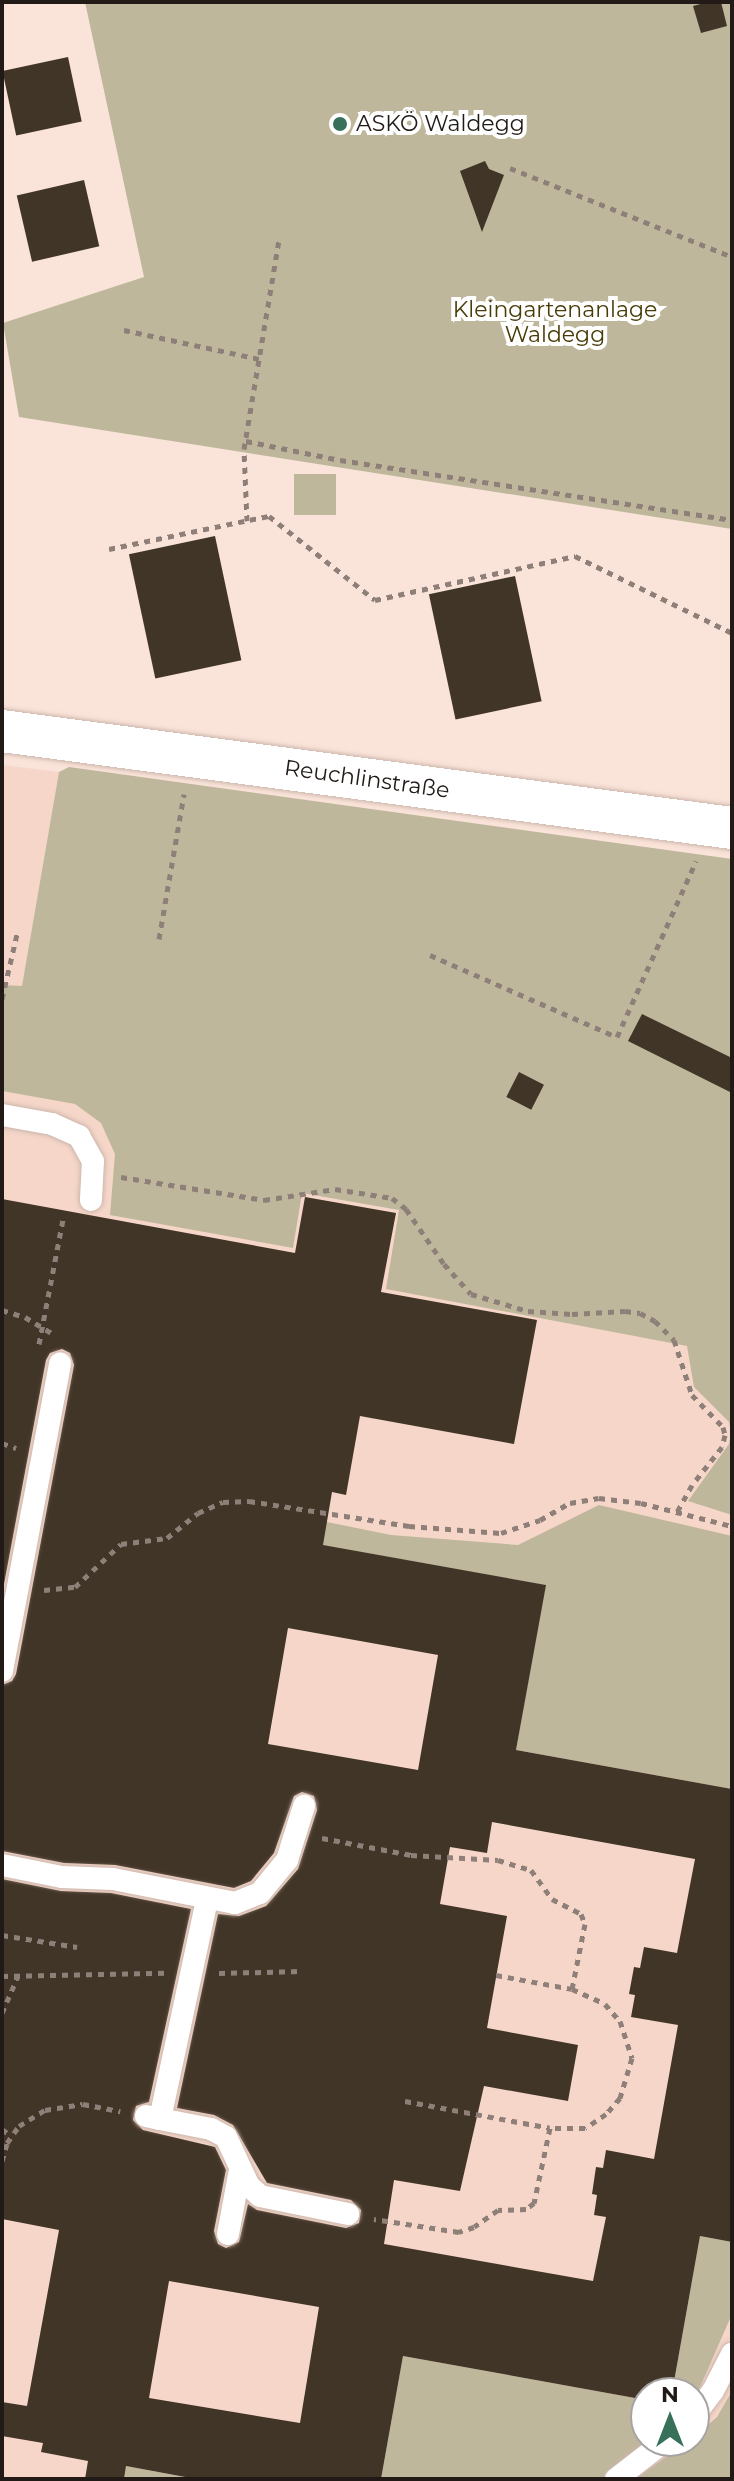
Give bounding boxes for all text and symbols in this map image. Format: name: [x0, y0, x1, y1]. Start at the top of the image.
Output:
place label: ASKÖ Waldegg: [356, 111, 525, 137]
marker: ASKÖ Waldegg: [331, 115, 349, 133]
park label: Kleingartenanlage Waldegg: [453, 296, 657, 348]
street label: Reuchlinstraße: [283, 754, 451, 804]
north arrow: [630, 2377, 710, 2457]
text: N: [661, 2381, 679, 2408]

